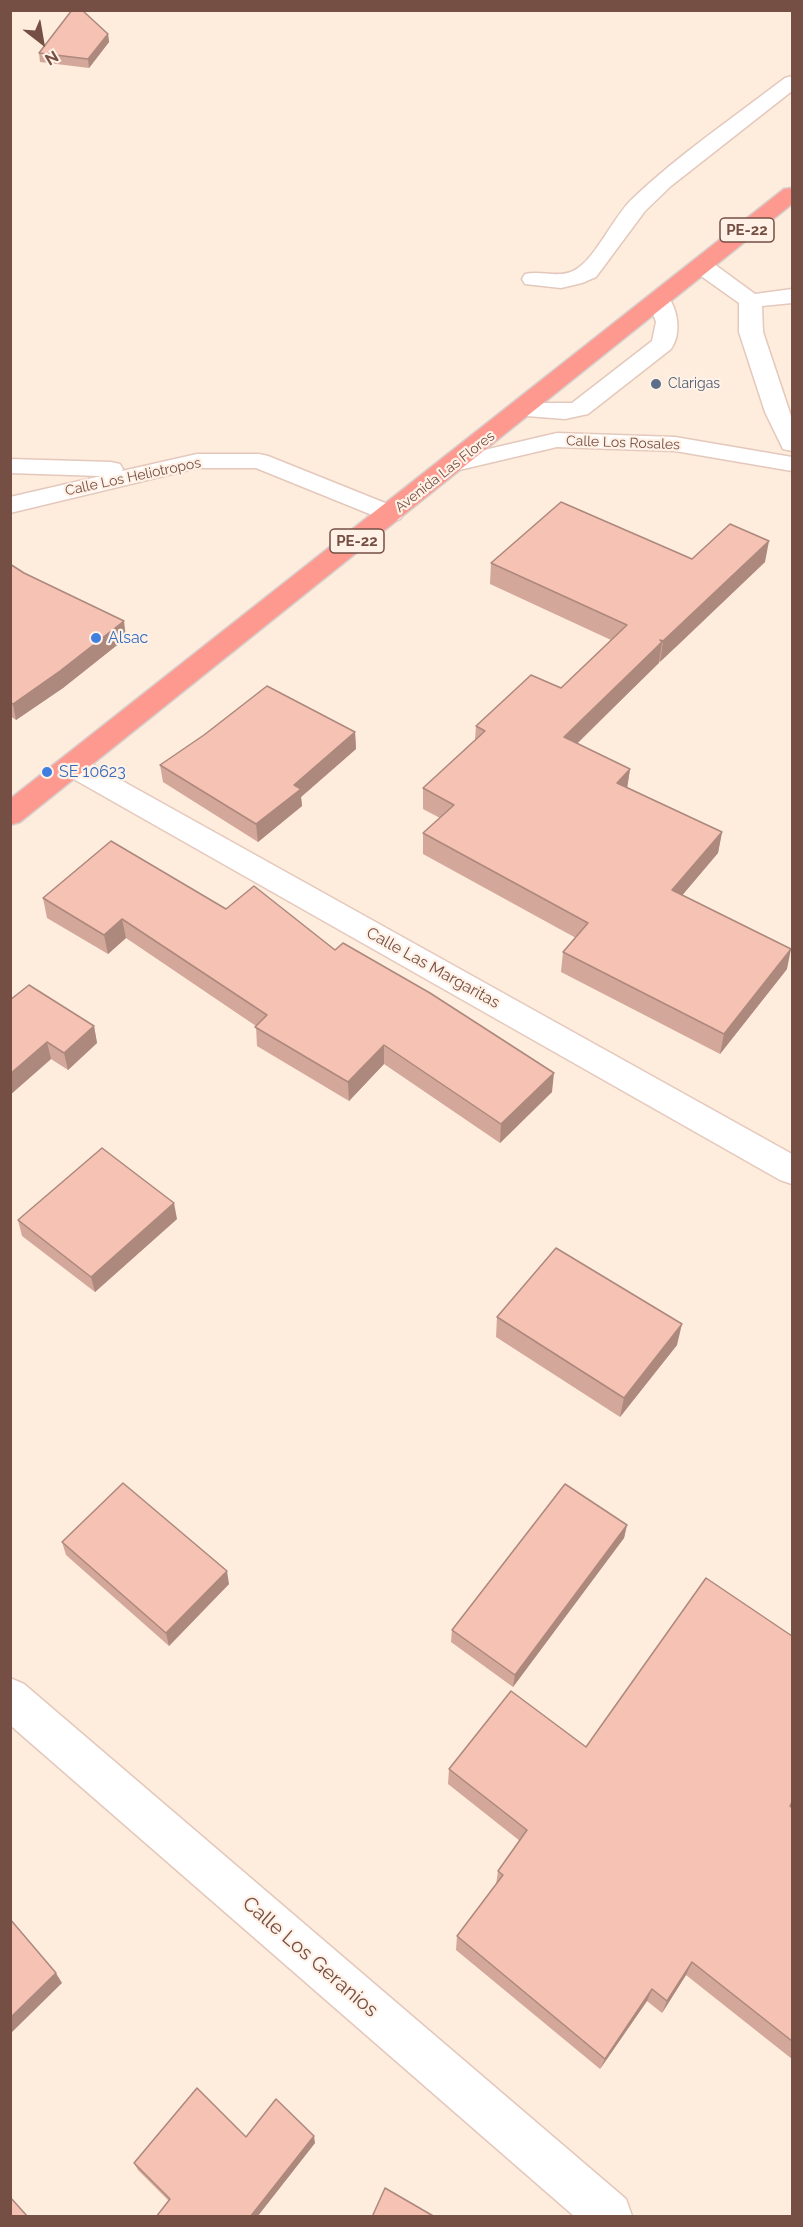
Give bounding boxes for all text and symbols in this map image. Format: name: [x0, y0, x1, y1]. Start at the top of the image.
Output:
north arrow: [12, 12, 72, 72]
text: N: [41, 47, 62, 69]
road number: PE-22: [720, 218, 774, 242]
place label: Clarigas: [668, 376, 720, 392]
marker: Clarigas: [649, 377, 663, 391]
street label: Avenida Las Flores: [392, 428, 498, 516]
street label: Calle Los Rosales: [566, 433, 680, 453]
street label: Calle Los Heliotropos: [64, 454, 202, 500]
road number: PE-22: [330, 529, 384, 553]
place label: Alsac: [108, 628, 148, 648]
marker: Alsac: [89, 631, 103, 645]
place label: SE 10623: [59, 762, 126, 782]
marker: SE 10623: [40, 765, 54, 779]
street label: Calle Las Margaritas: [363, 923, 503, 1013]
street label: Calle Los Geranios: [237, 1892, 383, 2022]

